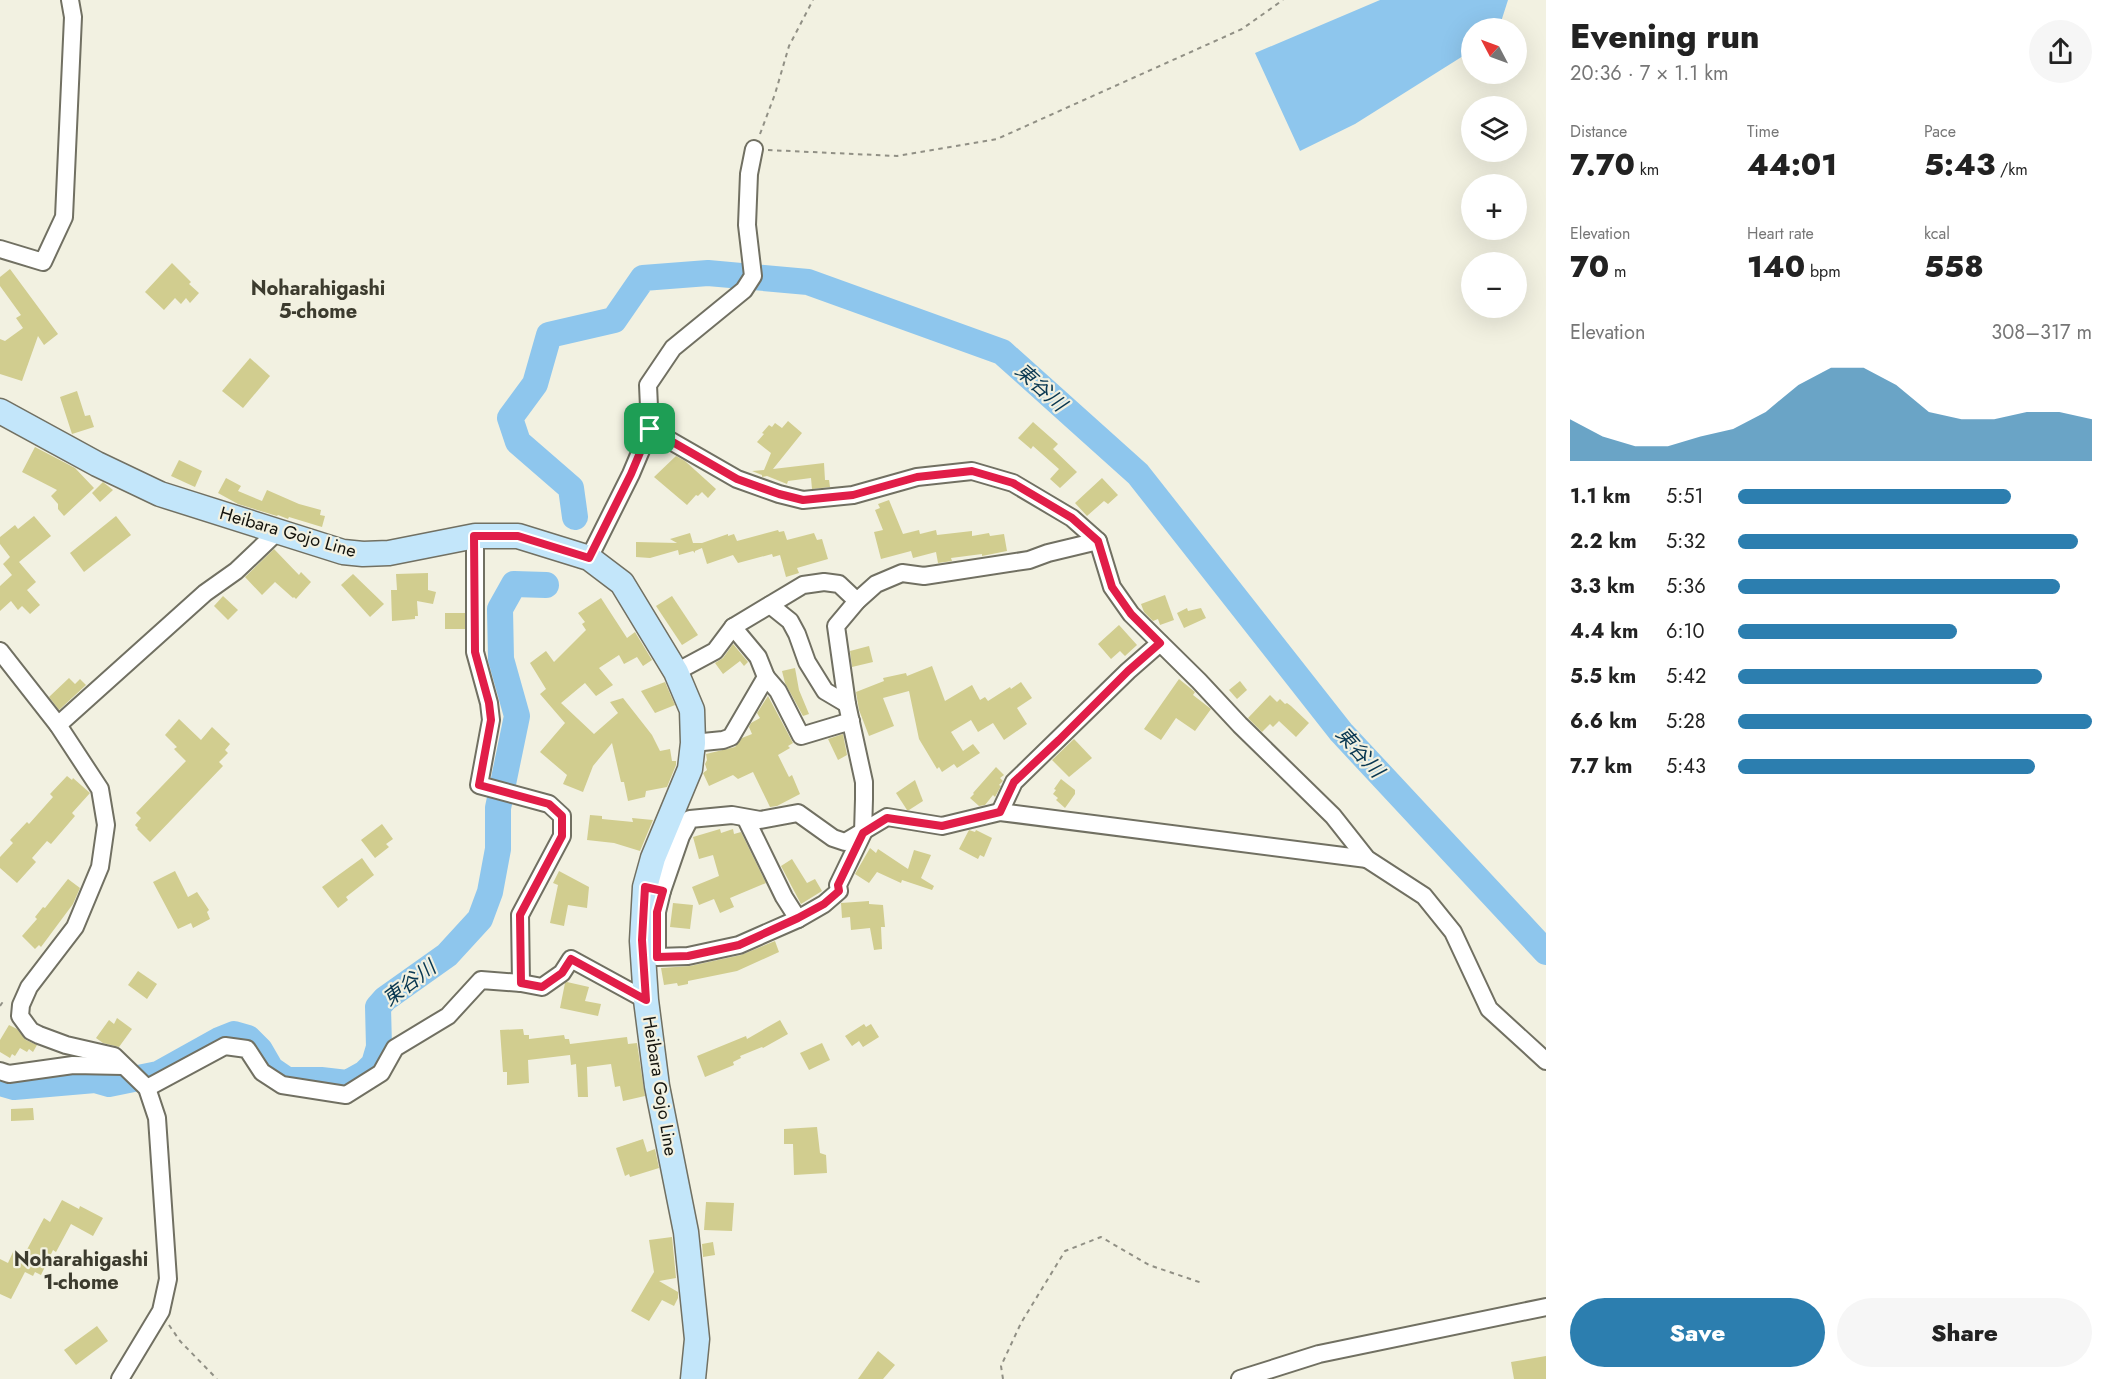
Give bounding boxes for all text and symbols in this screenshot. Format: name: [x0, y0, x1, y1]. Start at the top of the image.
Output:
text: Evening run: [1570, 13, 1760, 60]
north arrow: [1461, 18, 1527, 84]
map controls: [1461, 18, 1527, 318]
button: share: [2029, 20, 2092, 83]
text: 20:36 · 7 × 1.1 km: [1570, 59, 1729, 88]
button: layers: [1461, 96, 1527, 162]
text: Distance: [1570, 120, 1627, 143]
text: Time: [1747, 120, 1779, 143]
text: Pace: [1924, 120, 1956, 143]
text: 7.70: [1570, 143, 1635, 186]
text: 44:01: [1747, 143, 1837, 186]
text: 5:43: [1924, 143, 1995, 186]
text: km: [1635, 158, 1659, 181]
text: /km: [1995, 158, 2028, 181]
button: +: [1461, 174, 1527, 240]
text: Elevation: [1570, 222, 1630, 245]
text: Heart rate: [1747, 222, 1814, 245]
text: kcal: [1924, 222, 1950, 245]
text: 70: [1570, 245, 1609, 288]
text: 140: [1747, 245, 1805, 288]
text: 558: [1924, 245, 1984, 288]
button: −: [1461, 252, 1527, 318]
text: m: [1609, 260, 1627, 283]
text: bpm: [1805, 260, 1841, 283]
district label: Noharahigashi 5-chome: [251, 274, 385, 326]
text: Elevation: [1570, 318, 1645, 347]
text: 308–317 m: [1991, 318, 2092, 347]
water label: 東谷川: [1009, 357, 1074, 420]
pin: [624, 403, 675, 454]
icon: arrive: [633, 412, 666, 445]
text: 1.1 km: [1570, 482, 1631, 511]
text: 5:51: [1666, 482, 1704, 511]
street label: Heibara Gojo Line: [217, 500, 359, 564]
text: 2.2 km: [1570, 527, 1637, 556]
text: 5:32: [1666, 527, 1706, 556]
text: 3.3 km: [1570, 572, 1635, 601]
text: 5:36: [1666, 572, 1706, 601]
text: 4.4 km: [1570, 617, 1638, 646]
text: 6:10: [1666, 617, 1705, 646]
text: 5.5 km: [1570, 662, 1636, 691]
text: 5:42: [1666, 662, 1706, 691]
text: 6.6 km: [1570, 707, 1637, 736]
text: 5:28: [1666, 707, 1706, 736]
water label: 東谷川: [1329, 720, 1392, 786]
text: 7.7 km: [1570, 752, 1633, 781]
text: 5:43: [1666, 752, 1706, 781]
water label: 東谷川: [377, 953, 444, 1013]
street label: Heibara Gojo Line: [636, 1014, 684, 1158]
district label: Noharahigashi 1-chome: [14, 1245, 148, 1297]
button: Save: [1570, 1298, 1825, 1367]
button: Share: [1837, 1298, 2092, 1367]

